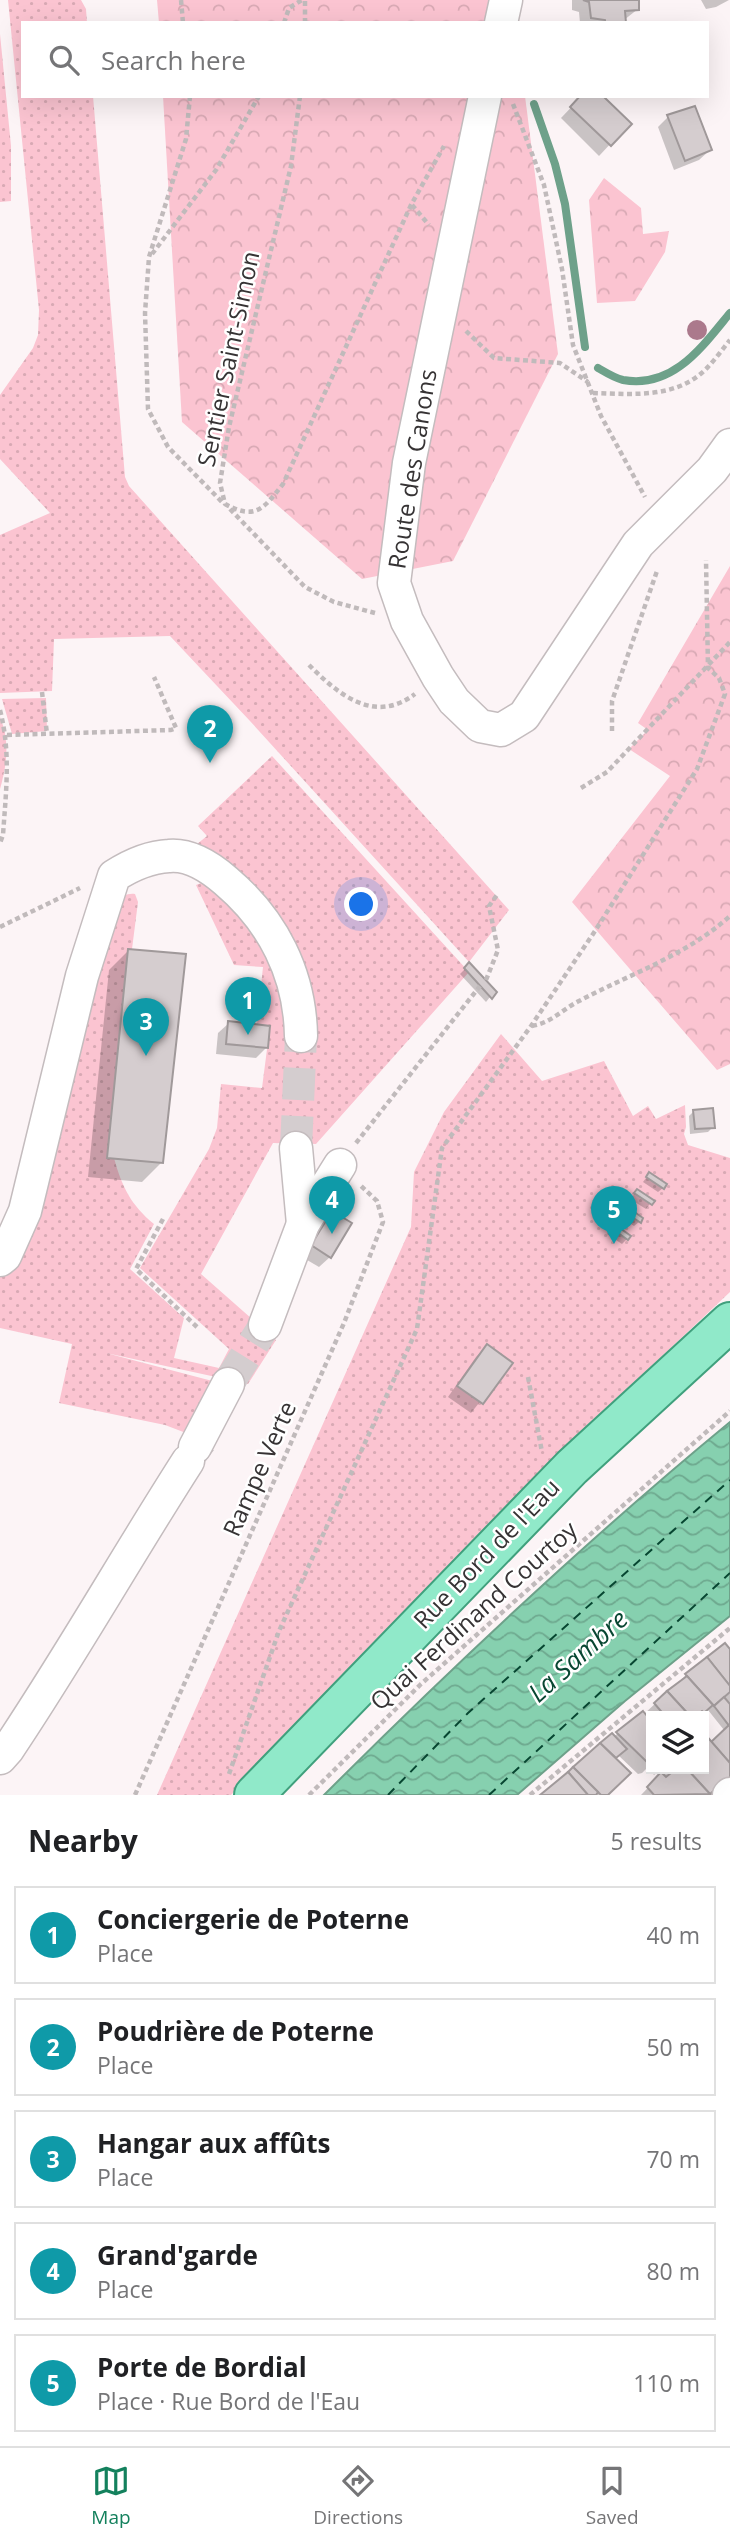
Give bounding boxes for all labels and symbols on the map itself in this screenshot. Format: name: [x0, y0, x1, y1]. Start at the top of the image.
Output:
street label: Sentier Saint-Simon: [189, 248, 267, 470]
street label: Route des Canons: [379, 367, 444, 571]
pin: 2: [187, 705, 233, 763]
your location: [344, 887, 378, 921]
pin: 1: [225, 977, 271, 1035]
pin: 3: [123, 998, 169, 1056]
pin: 4: [309, 1176, 355, 1234]
pin: 5: [591, 1186, 637, 1244]
street label: Rampe Verte: [214, 1396, 303, 1541]
street label: Rue Bord de l'Eau: [406, 1471, 566, 1635]
street label: Quai Ferdinand Courtoy: [362, 1512, 584, 1717]
water label: La Sambre: [520, 1601, 635, 1710]

